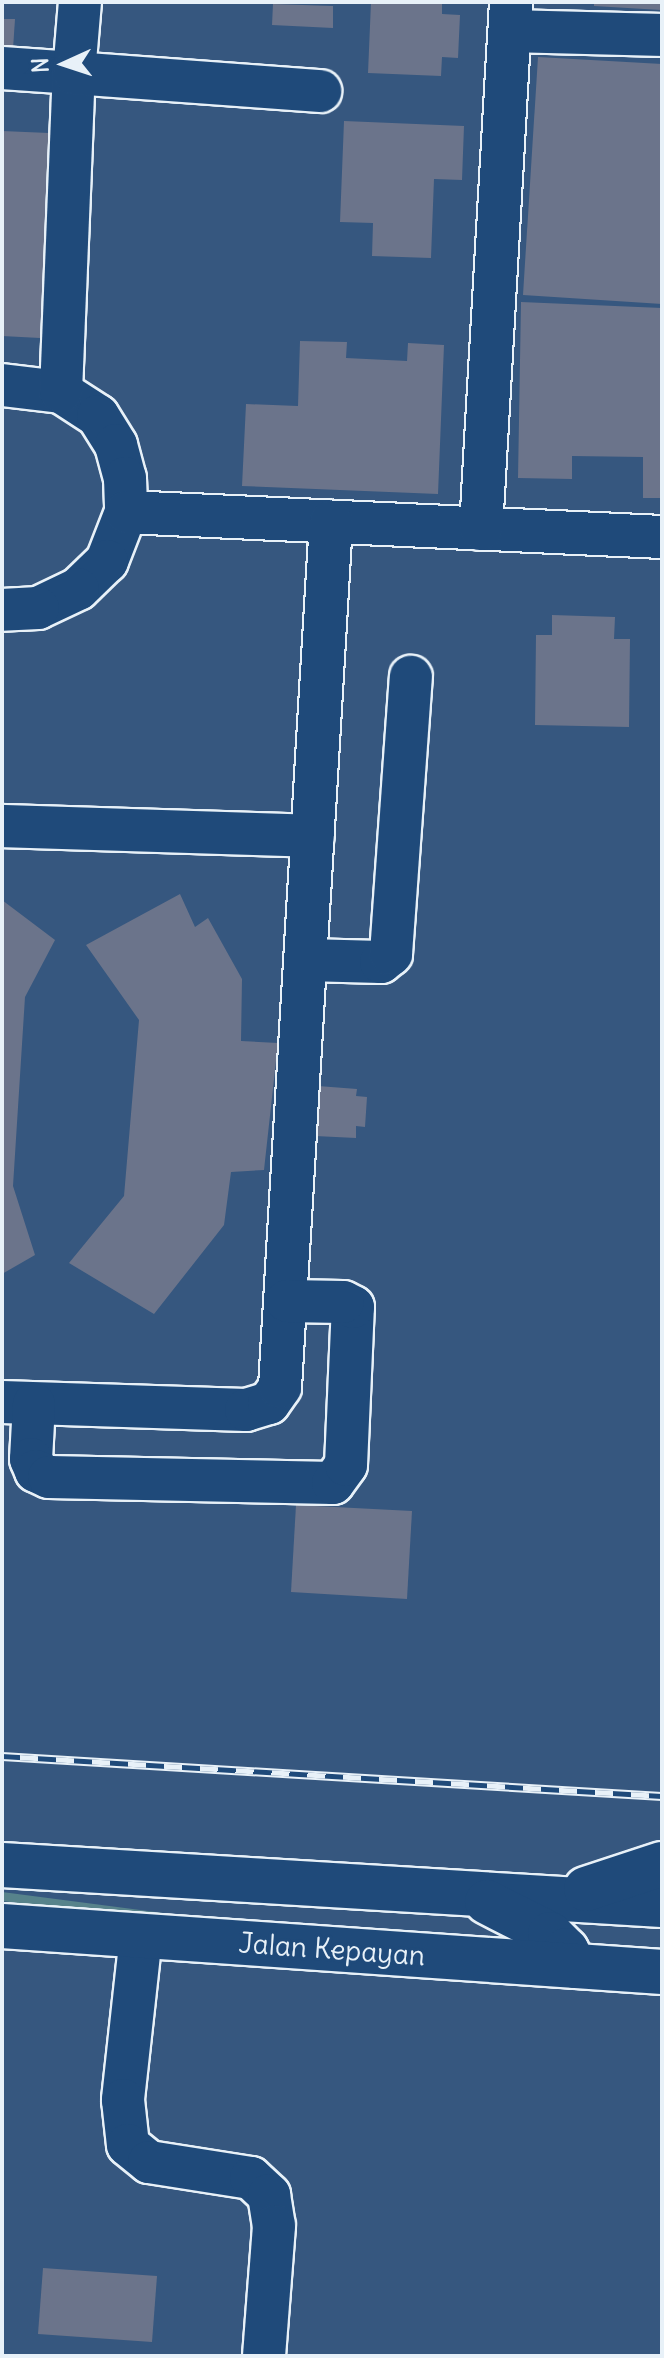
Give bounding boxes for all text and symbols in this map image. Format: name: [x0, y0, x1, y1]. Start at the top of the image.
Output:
north arrow: [24, 24, 104, 104]
text: N: [26, 57, 54, 74]
street label: Jalan Kepayan: [238, 1926, 426, 1972]

